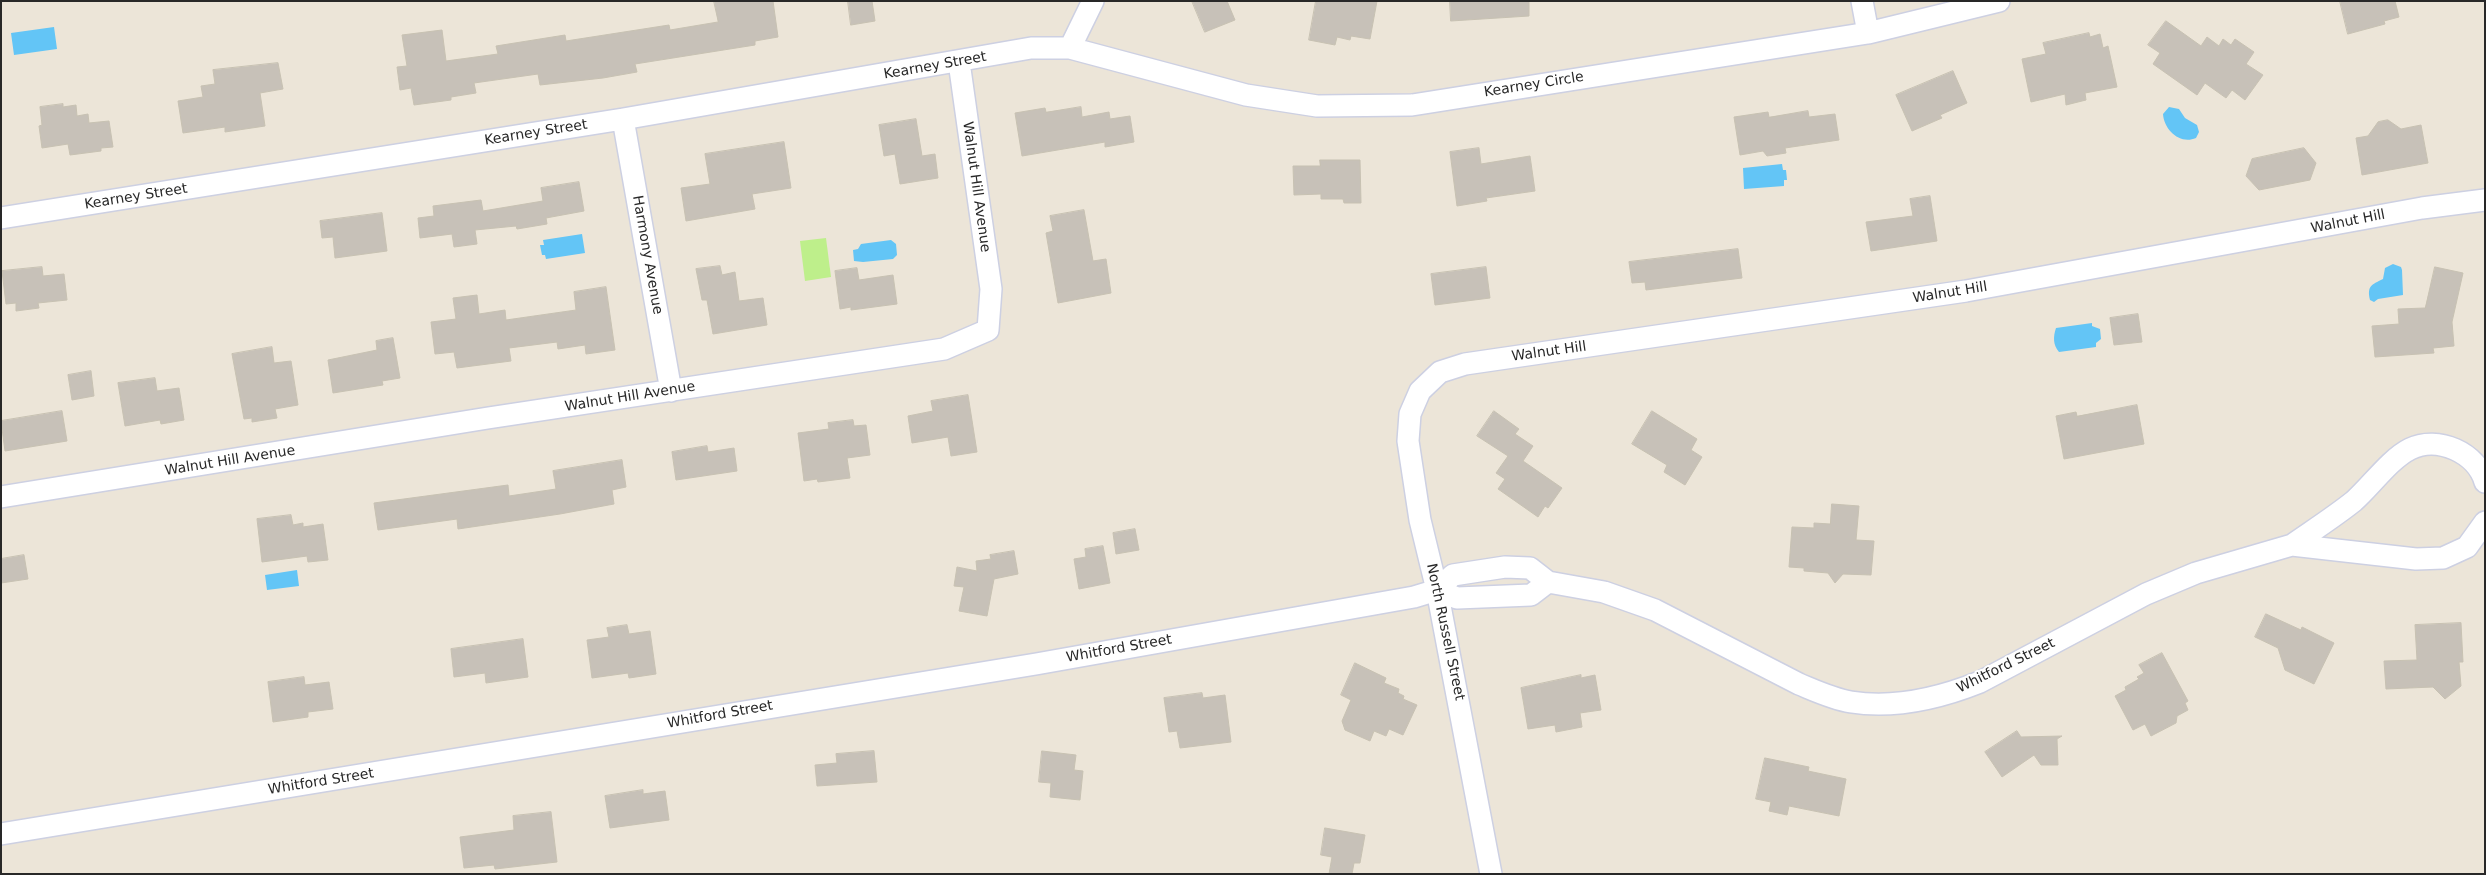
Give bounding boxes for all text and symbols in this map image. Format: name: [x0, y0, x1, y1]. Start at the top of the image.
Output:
street label: Kearney Street: [882, 49, 988, 83]
street label: Kearney Circle: [1483, 69, 1585, 101]
street label: Kearney Street: [483, 117, 589, 149]
street label: Walnut Hill Avenue: [959, 121, 993, 253]
street label: Kearney Street: [83, 181, 189, 213]
street label: Harmony Avenue: [628, 194, 666, 316]
street label: Walnut Hill: [2309, 207, 2387, 237]
street label: Walnut Hill: [1912, 279, 1988, 307]
street label: Walnut Hill: [1511, 338, 1587, 366]
street label: Walnut Hill Avenue: [564, 378, 696, 416]
street label: Walnut Hill Avenue: [164, 442, 296, 480]
street label: North Russell Street: [1422, 562, 1468, 702]
street label: Whitford Street: [1065, 631, 1173, 667]
street label: Whitford Street: [1954, 635, 2058, 697]
street label: Whitford Street: [666, 697, 774, 733]
street label: Whitford Street: [267, 765, 375, 799]

